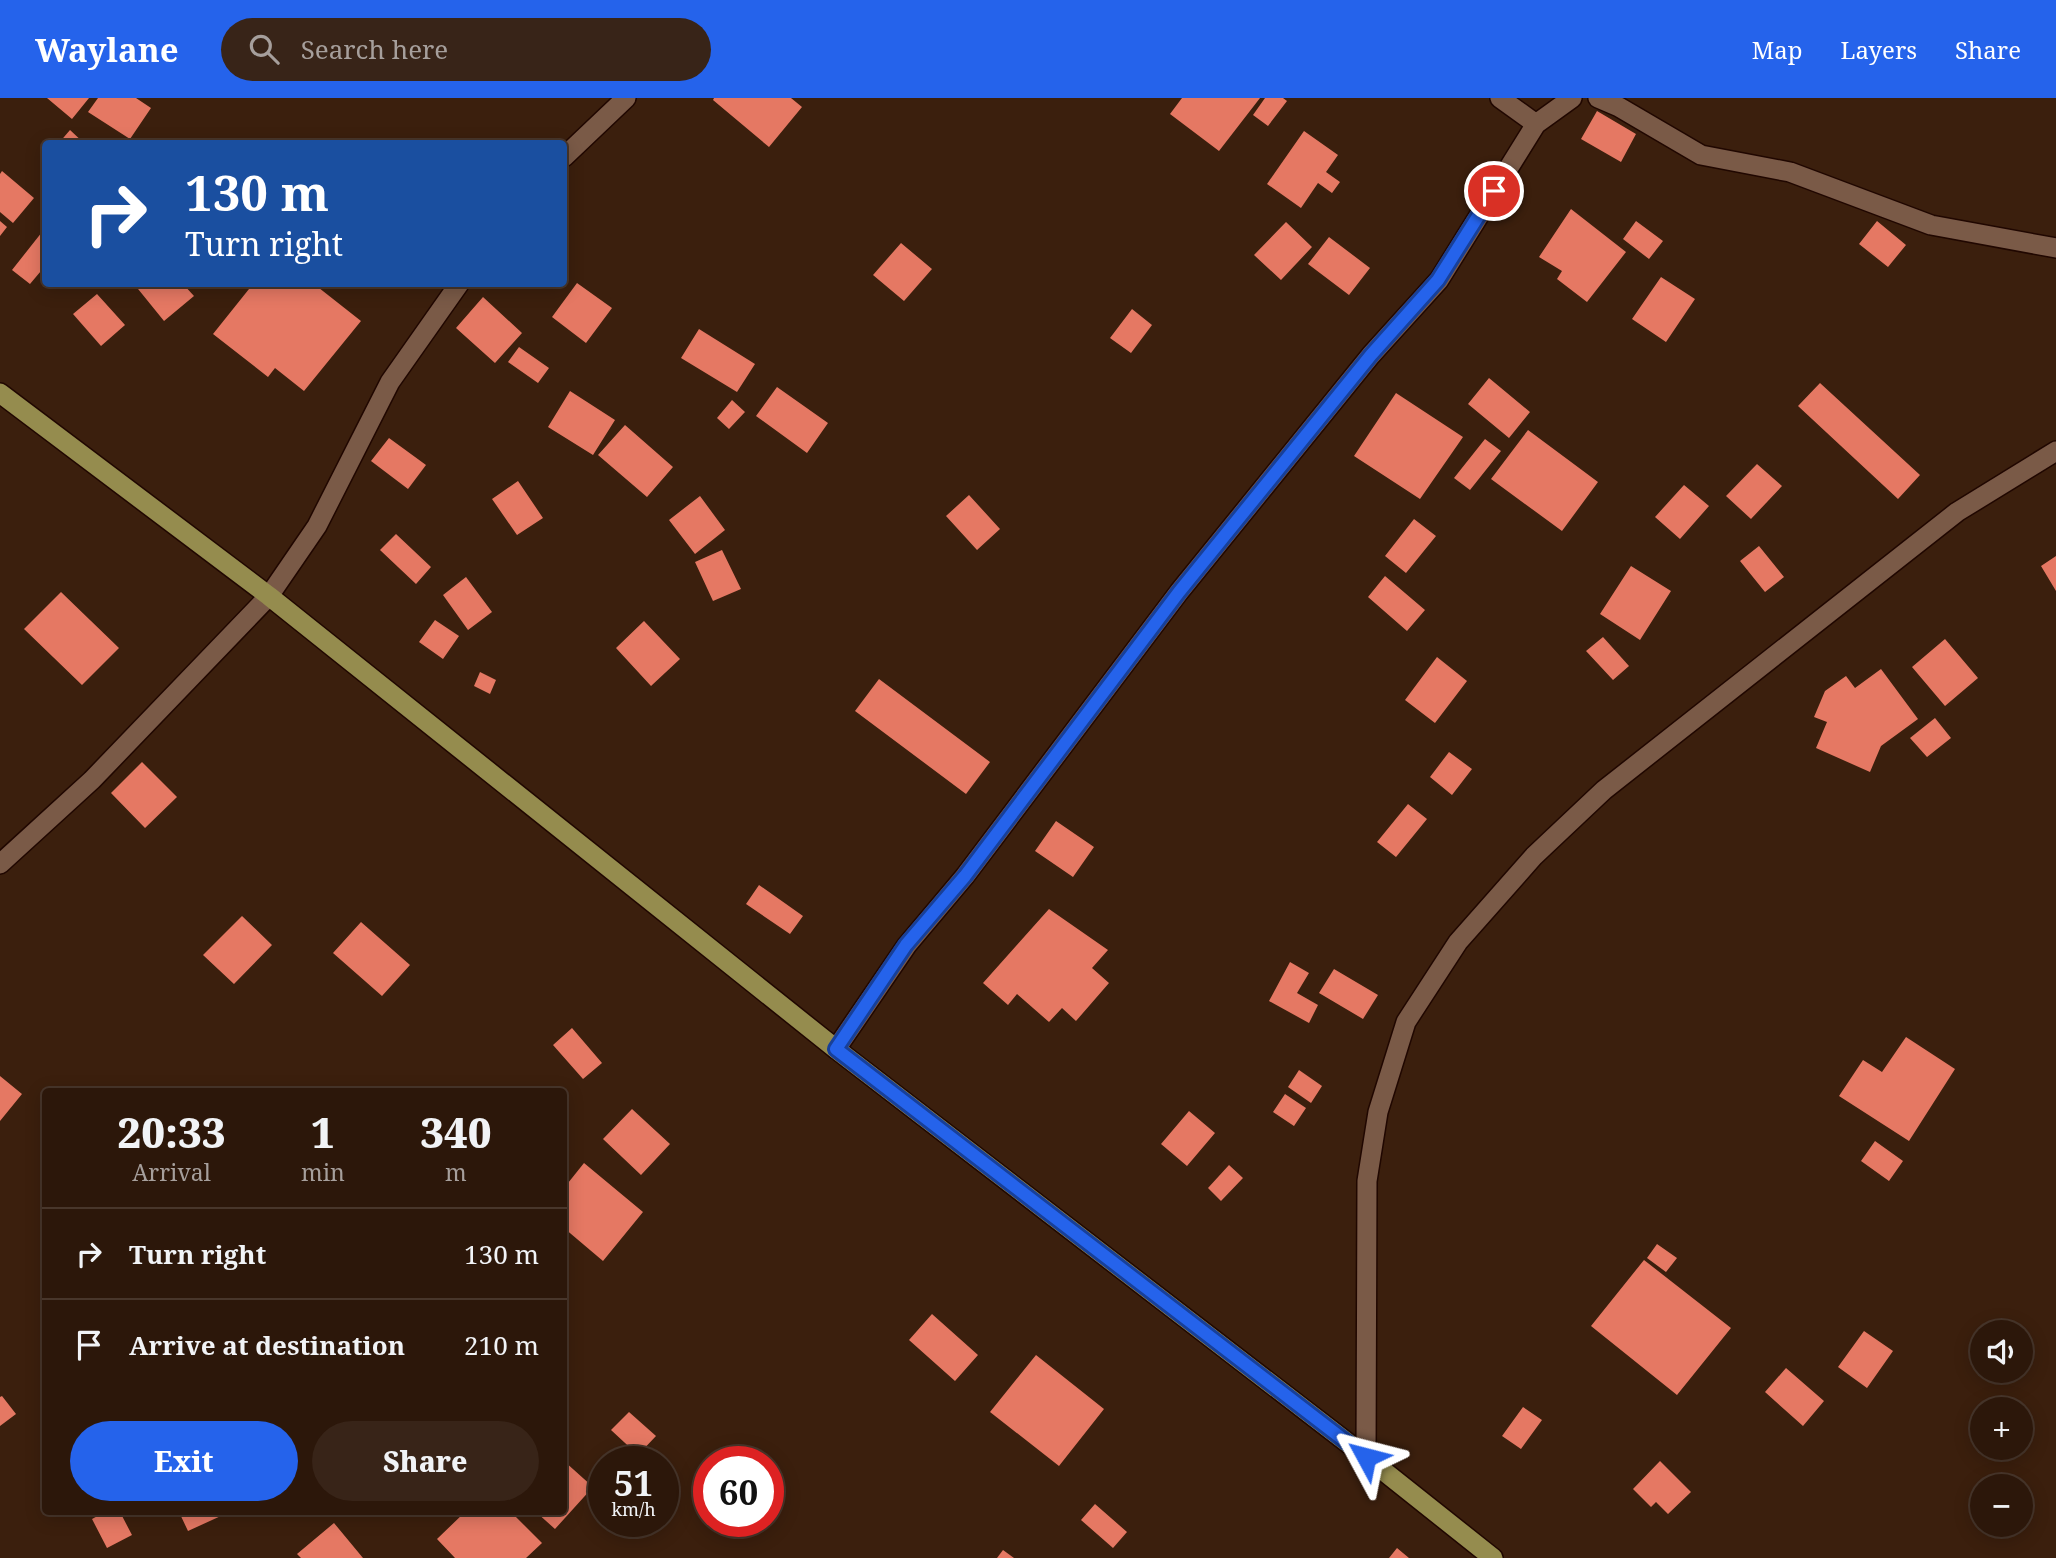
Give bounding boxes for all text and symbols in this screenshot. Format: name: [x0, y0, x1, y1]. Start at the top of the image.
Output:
search box: [221, 18, 711, 81]
text: Waylane: [35, 27, 179, 72]
icon: search: [245, 30, 283, 68]
text: Search here: [301, 31, 448, 67]
text: Map: [1752, 33, 1803, 66]
text: Layers: [1841, 33, 1917, 66]
text: Share: [1955, 33, 2021, 66]
text: 130 m: [185, 159, 329, 225]
pin: [1464, 161, 1524, 221]
icon: right: [70, 168, 161, 259]
icon: arrive: [1475, 172, 1513, 210]
text: Turn right: [185, 222, 343, 265]
text: 20:33: [117, 1103, 226, 1160]
text: 1: [311, 1103, 335, 1160]
text: 340: [420, 1103, 492, 1160]
text: Arrival: [132, 1156, 211, 1188]
text: min: [301, 1156, 345, 1188]
text: m: [445, 1156, 467, 1188]
icon: right: [70, 1235, 108, 1273]
text: Turn right: [129, 1236, 266, 1272]
text: 130 m: [464, 1236, 539, 1272]
map controls: [1970, 1320, 2033, 1537]
button: sound: [1970, 1320, 2033, 1383]
icon: arrive: [70, 1326, 108, 1364]
text: Arrive at destination: [129, 1327, 405, 1363]
text: 210 m: [464, 1327, 539, 1363]
button: +: [1970, 1397, 2033, 1460]
position arrow: [1329, 1420, 1403, 1494]
button: Exit: [70, 1421, 298, 1501]
button: Share: [312, 1421, 539, 1501]
speed limit sign: 60: [693, 1446, 784, 1537]
text: 51: [614, 1459, 653, 1506]
button: −: [1970, 1474, 2033, 1537]
text: km/h: [611, 1497, 656, 1521]

